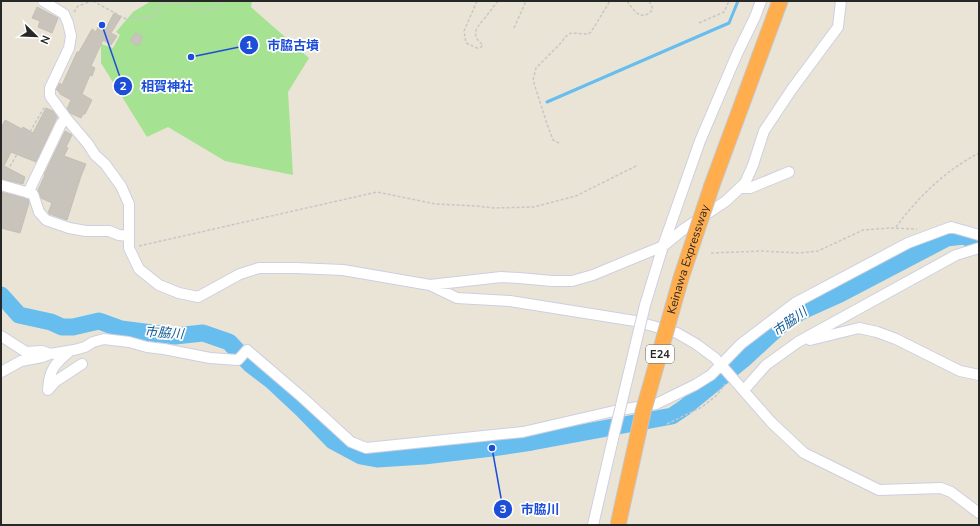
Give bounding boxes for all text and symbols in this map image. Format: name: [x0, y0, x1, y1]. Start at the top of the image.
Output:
north arrow: [16, 16, 56, 56]
text: N: [36, 33, 53, 46]
callout: 市脇古墳: [239, 33, 327, 58]
text: 1: [245, 37, 253, 53]
text: 市脇古墳: [267, 37, 319, 55]
callout: 相賀神社: [113, 74, 201, 99]
text: 2: [119, 78, 127, 94]
text: 相賀神社: [141, 78, 193, 96]
street label: Keinawa Expressway: [663, 202, 713, 316]
water label: 市脇川: [769, 302, 813, 341]
water label: 市脇川: [144, 323, 186, 343]
road number: E24: [646, 345, 674, 363]
callout: 市脇川: [493, 496, 568, 521]
text: 3: [499, 501, 507, 517]
text: 市脇川: [520, 501, 560, 519]

